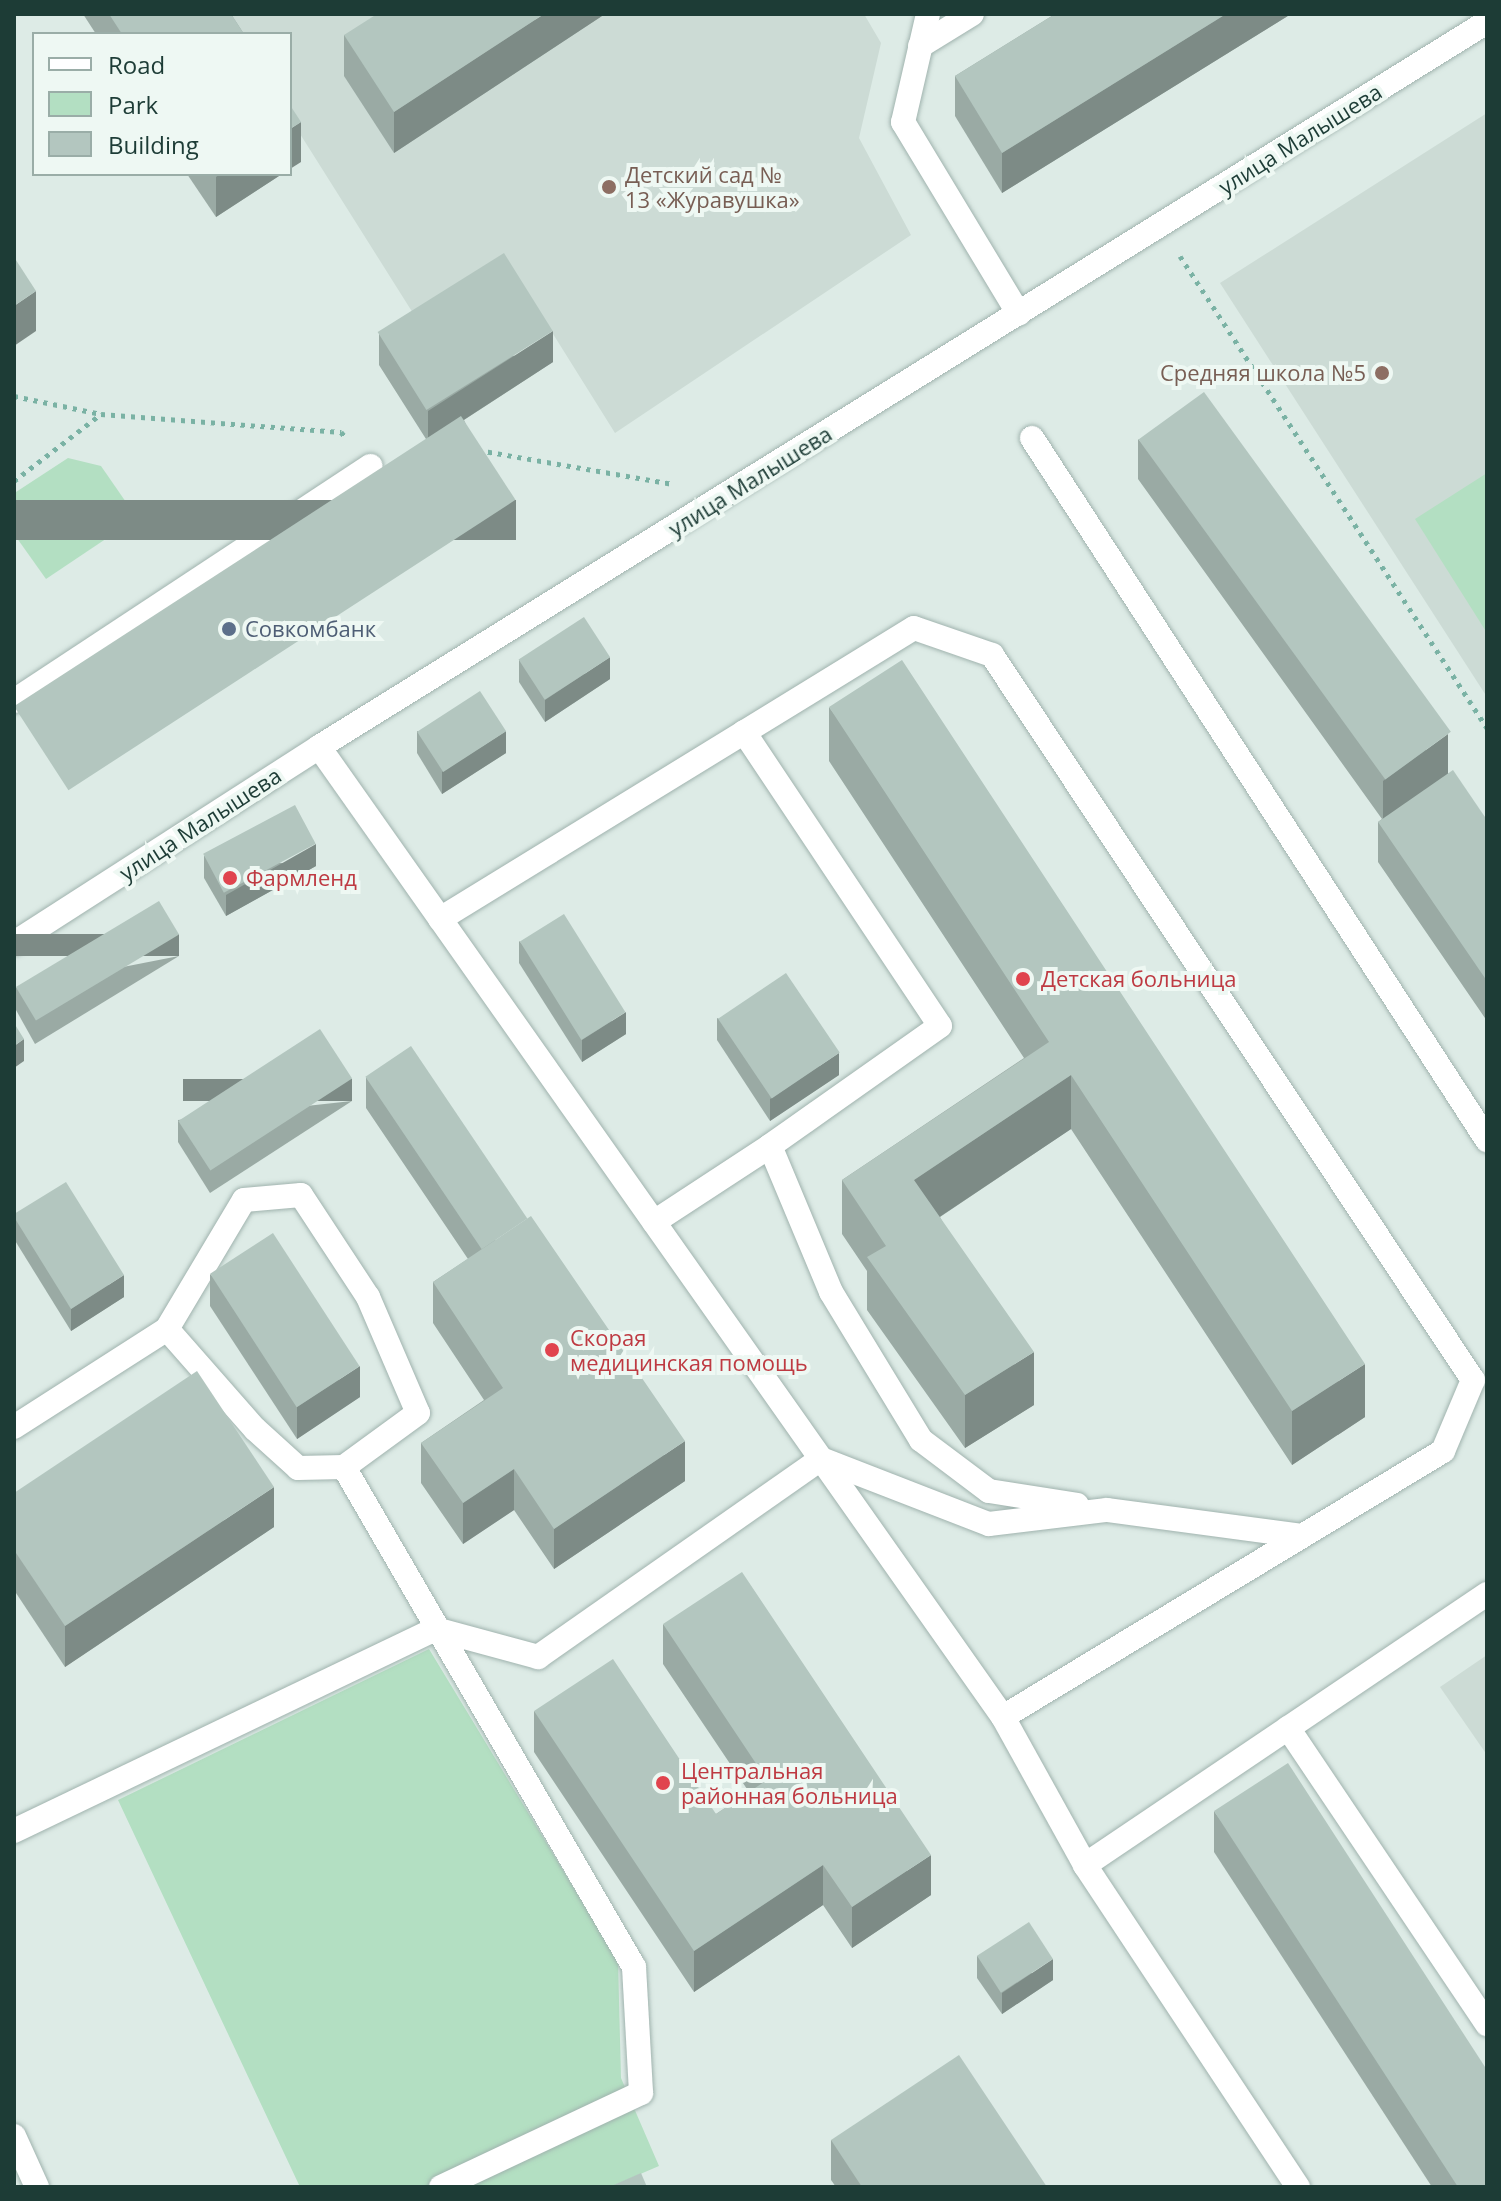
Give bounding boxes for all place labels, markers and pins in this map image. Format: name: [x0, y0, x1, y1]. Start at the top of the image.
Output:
place label: Детский сад № 13 «Журавушка»: [625, 161, 800, 212]
marker: Детский сад № 13 «Журавушка»: [600, 178, 618, 196]
place label: Средняя школа №5: [1160, 360, 1366, 386]
marker: Средняя школа №5: [1373, 364, 1391, 382]
place label: Совкомбанк: [245, 616, 376, 642]
marker: Совкомбанк: [220, 620, 238, 638]
place label: Фармленд: [246, 865, 357, 891]
marker: Фармленд: [221, 869, 239, 887]
place label: Детская больница: [1041, 966, 1237, 992]
marker: Детская больница: [1012, 968, 1034, 990]
place label: Скорая медицинская помощь: [570, 1324, 808, 1376]
marker: Скорая медицинская помощь: [541, 1339, 563, 1361]
place label: Центральная районная больница: [681, 1757, 898, 1808]
marker: Центральная районная больница: [652, 1772, 674, 1794]

